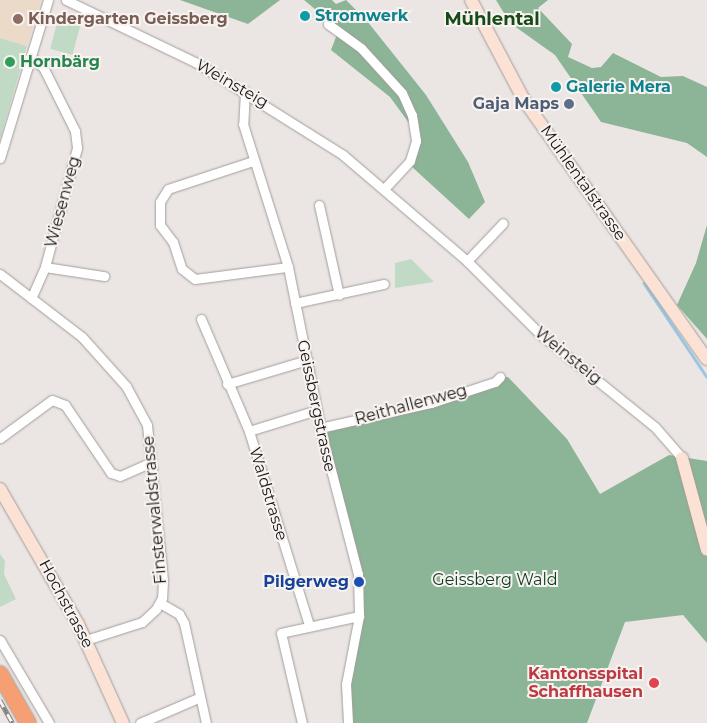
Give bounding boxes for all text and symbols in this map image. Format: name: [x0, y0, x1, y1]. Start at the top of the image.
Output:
place label: Stromwerk: [315, 6, 408, 26]
district label: Mühlental: [444, 8, 540, 30]
place label: Kindergarten Geissberg: [28, 9, 228, 29]
marker: Stromwerk: [299, 10, 311, 22]
marker: Kindergarten Geissberg: [12, 13, 24, 25]
place label: Hornbärg: [20, 52, 100, 72]
marker: Hornbärg: [4, 56, 16, 68]
street label: Weinsteig: [192, 56, 272, 112]
place label: Galerie Mera: [566, 77, 671, 97]
marker: Galerie Mera: [550, 81, 562, 93]
place label: Gaja Maps: [473, 94, 559, 114]
marker: Gaja Maps: [563, 98, 575, 110]
street label: Mühlentalstrasse: [536, 122, 630, 244]
street label: Wiesenweg: [42, 154, 84, 250]
street label: Weinsteig: [531, 323, 605, 389]
street label: Geissbergstrasse: [293, 338, 339, 474]
street label: Reithallenweg: [353, 381, 469, 429]
street label: Finsterwaldstrasse: [139, 435, 171, 585]
street label: Waldstrasse: [245, 445, 291, 543]
street label: Hochstrasse: [35, 556, 97, 652]
park label: Geissberg Wald: [432, 570, 558, 590]
place label: Pilgerweg: [263, 572, 349, 592]
marker: Pilgerweg: [353, 576, 365, 588]
place label: Kantonsspital Schaffhausen: [528, 664, 643, 702]
marker: Kantonsspital Schaffhausen: [647, 676, 661, 690]

